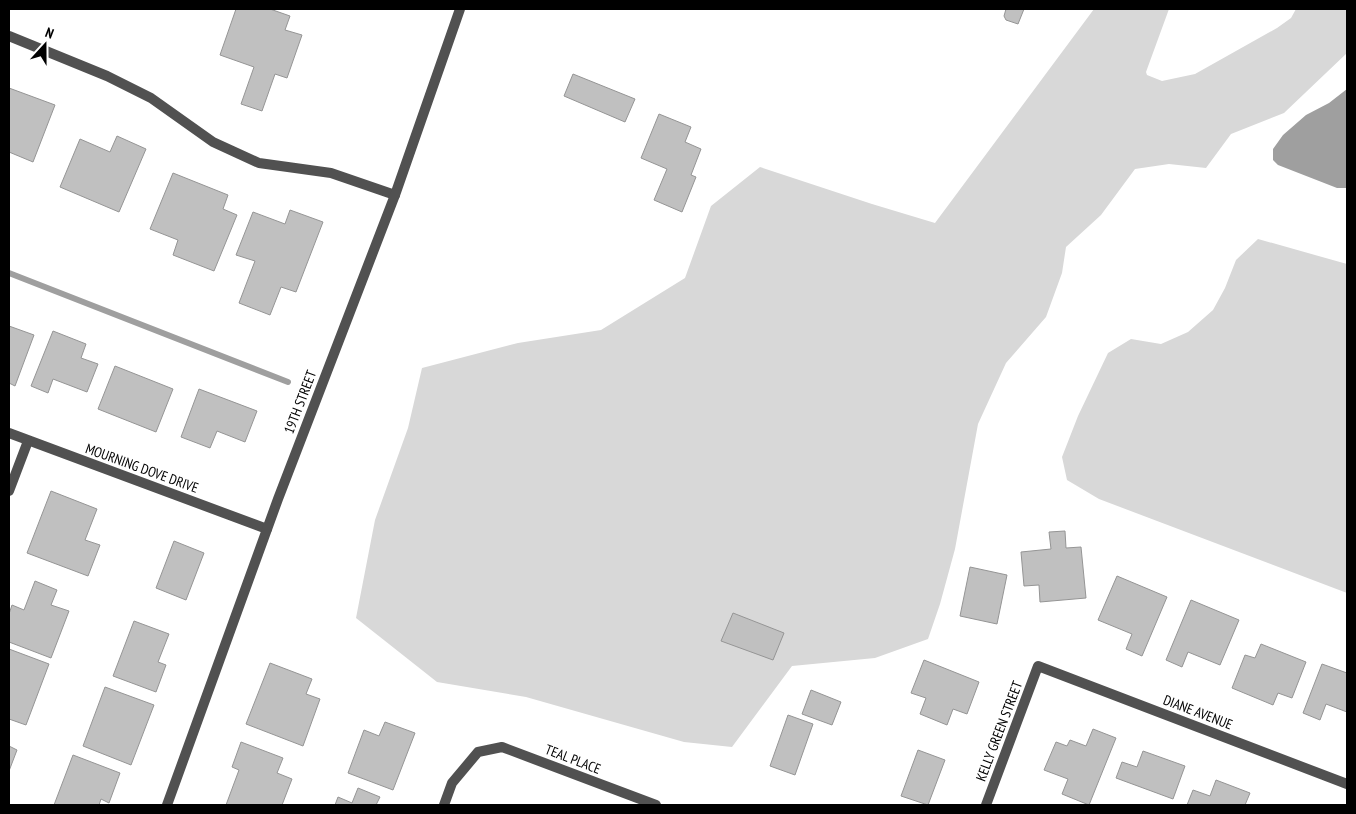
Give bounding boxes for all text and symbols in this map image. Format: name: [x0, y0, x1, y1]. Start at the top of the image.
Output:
north arrow: [20, 20, 70, 70]
text: N: [43, 23, 56, 43]
street label: 19TH STREET: [280, 367, 321, 436]
street label: MOURNING DOVE DRIVE: [83, 439, 201, 497]
street label: KELLY GREEN STREET: [972, 678, 1027, 784]
street label: DIANE AVENUE: [1161, 691, 1235, 733]
street label: TEAL PLACE: [543, 740, 603, 778]

